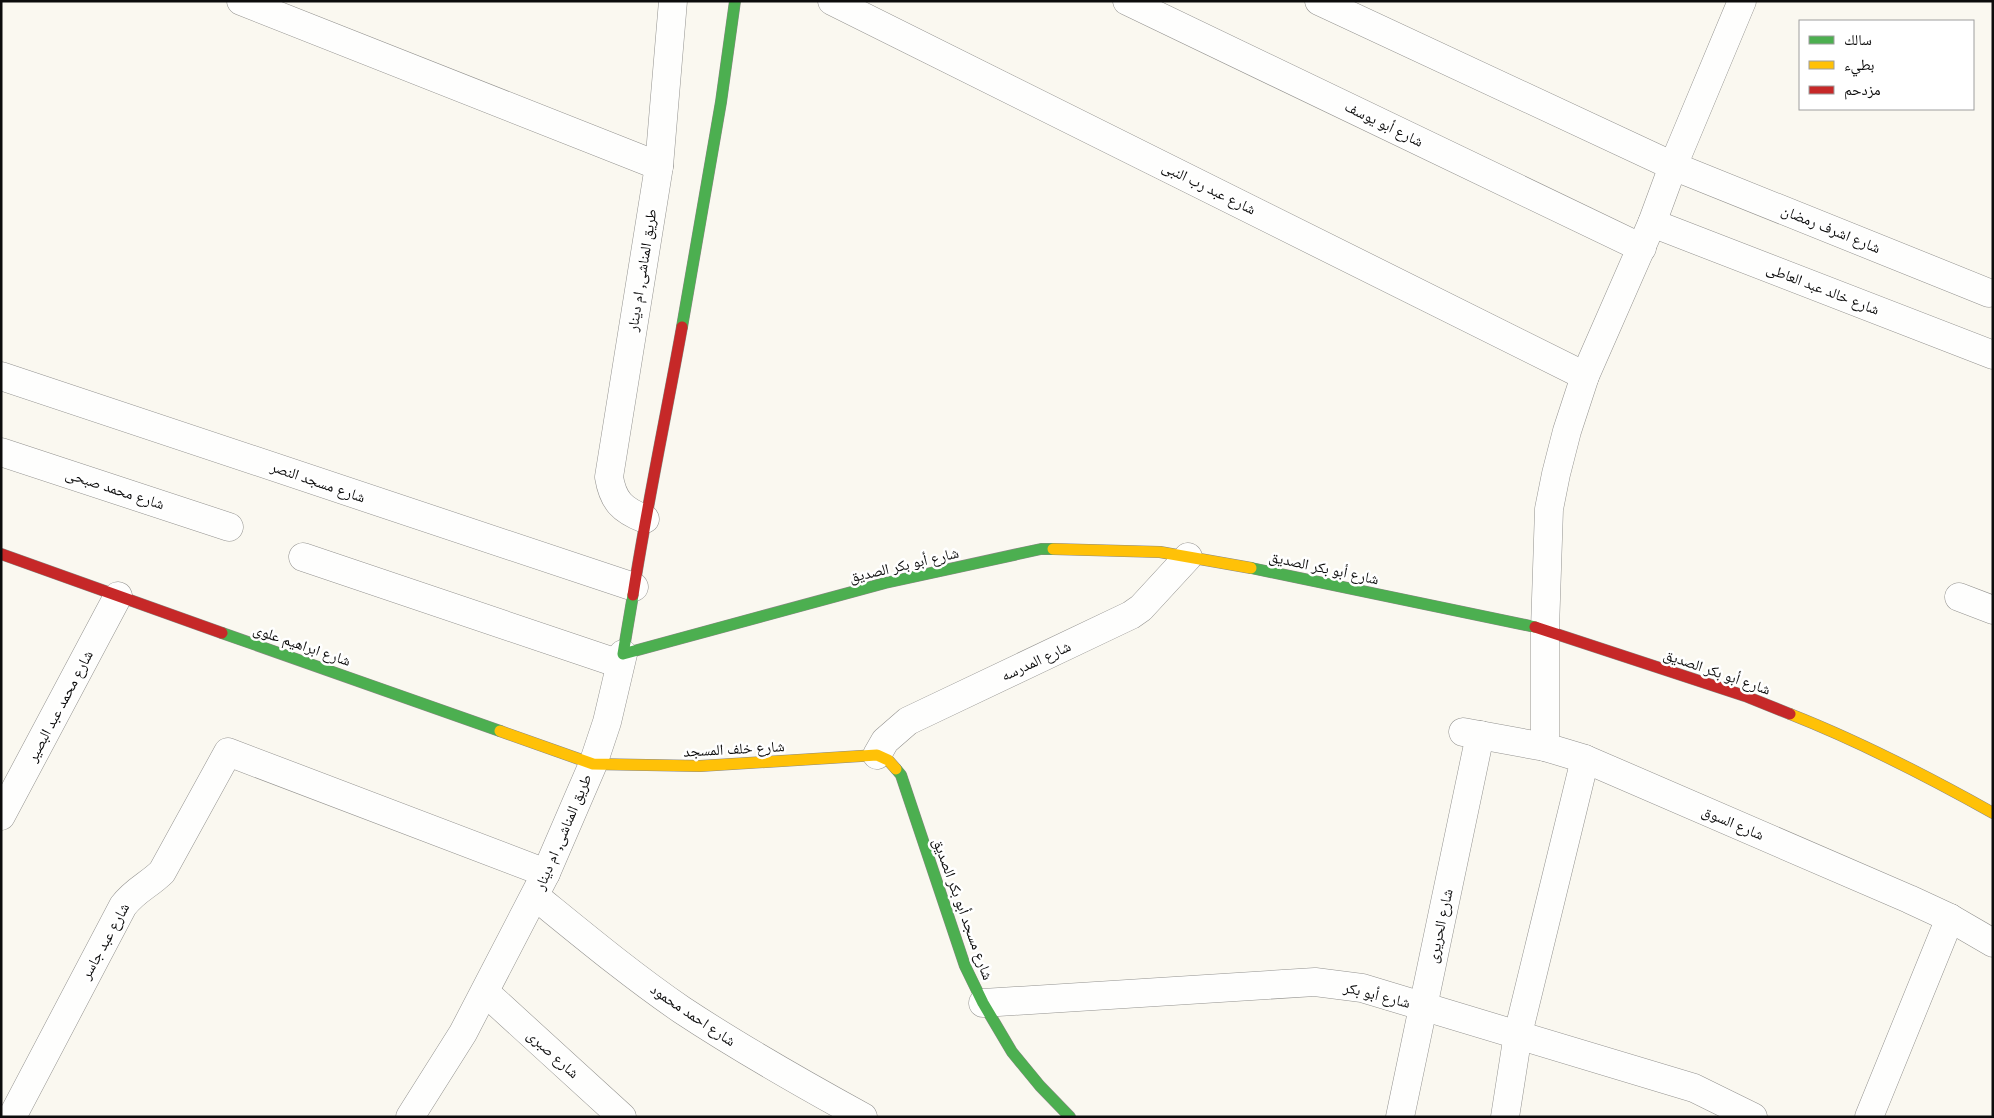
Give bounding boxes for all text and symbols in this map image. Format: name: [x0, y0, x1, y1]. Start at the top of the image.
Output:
legend: [1799, 20, 1974, 110]
text: سالك: [1844, 31, 1872, 49]
text: بطيء: [1844, 56, 1874, 77]
text: مزدحم: [1844, 81, 1881, 100]
street label: شارع أبو يوسف: [1341, 97, 1426, 152]
street label: شارع عبد رب النبى: [1159, 158, 1259, 219]
street label: شارع اشرف رمضان: [1778, 201, 1883, 258]
street label: طريق المناشى, ام دينار: [623, 207, 662, 334]
street label: شارع خالد عبد العاطى: [1764, 259, 1882, 320]
street label: شارع مسجد النصر: [267, 457, 368, 508]
street label: شارع محمد صبحى: [63, 465, 167, 514]
street label: شارع أبو بكر الصديق: [847, 544, 961, 587]
street label: شارع أبو بكر الصديق: [1267, 548, 1381, 589]
street label: شارع ابراهيم علوى: [251, 620, 353, 671]
street label: شارع المدرسه: [998, 637, 1074, 686]
street label: شارع أبو بكر الصديق: [1661, 645, 1773, 700]
street label: شارع محمد عبد البصير: [23, 647, 98, 766]
street label: شارع خلف المسجد: [683, 737, 785, 762]
street label: طريق المناشى, ام دينار: [530, 771, 596, 894]
street label: شارع السوق: [1699, 802, 1767, 845]
street label: شارع مسجد أبو بكر الصديق: [928, 836, 997, 983]
street label: شارع الحريرى: [1423, 887, 1458, 965]
street label: شارع عبد جاسر: [76, 900, 134, 984]
street label: شارع أبو بكر: [1341, 978, 1412, 1013]
street label: شارع احمد محمود: [646, 980, 739, 1051]
street label: شارع صبرى: [523, 1026, 583, 1083]

